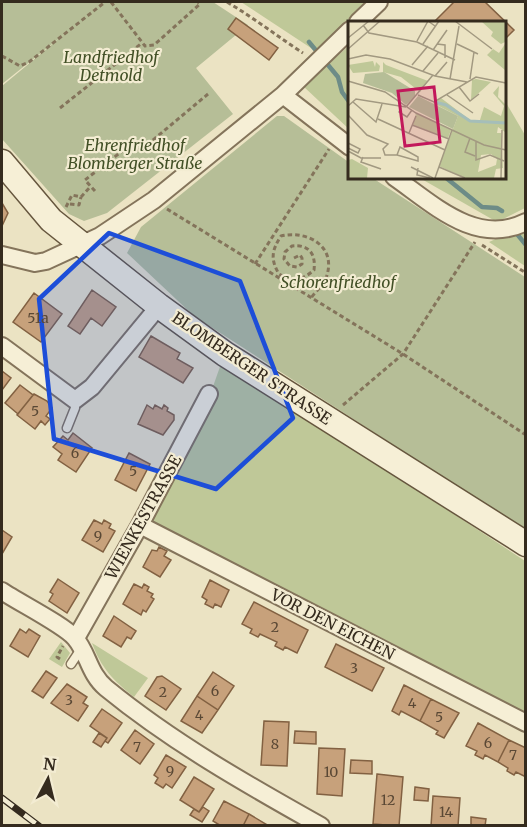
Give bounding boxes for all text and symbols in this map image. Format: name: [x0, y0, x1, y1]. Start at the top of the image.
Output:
inset map: [348, 21, 506, 178]
park label: Landfriedhof Detmold: [63, 47, 160, 85]
park label: Ehrenfriedhof Blomberger Straße: [68, 135, 202, 173]
park label: Schorenfriedhof: [280, 272, 397, 292]
street label: BLOMBERGER STRASSE: [169, 307, 336, 429]
house number: 51a: [27, 309, 49, 327]
house number: 5: [31, 402, 39, 420]
house number: 6: [71, 444, 79, 462]
street label: WIENKESTRASSE: [100, 451, 186, 583]
house number: 5: [129, 462, 137, 480]
house number: 9: [94, 527, 102, 545]
street label: VOR DEN EICHEN: [267, 584, 399, 664]
house number: 2: [271, 618, 279, 636]
house number: 3: [350, 659, 358, 677]
house number: 6: [211, 682, 219, 700]
house number: 2: [159, 683, 167, 701]
house number: 3: [65, 691, 73, 709]
house number: 4: [408, 694, 417, 712]
house number: 4: [195, 706, 204, 724]
house number: 5: [435, 708, 443, 726]
house number: 6: [484, 734, 492, 752]
house number: 8: [271, 735, 279, 753]
house number: 7: [133, 738, 141, 756]
house number: 7: [509, 746, 517, 764]
north arrow: [18, 749, 78, 809]
text: N: [42, 753, 58, 775]
house number: 9: [166, 762, 174, 780]
house number: 10: [324, 763, 338, 781]
house number: 12: [381, 791, 395, 809]
house number: 14: [439, 803, 453, 821]

